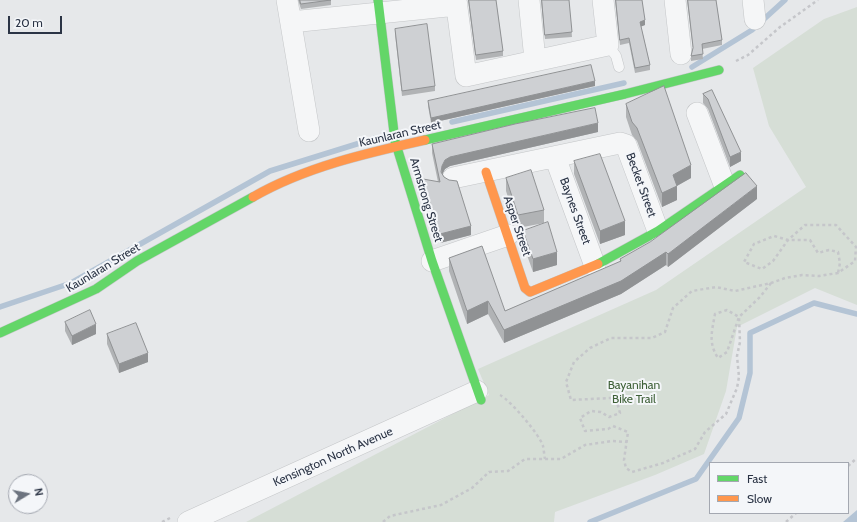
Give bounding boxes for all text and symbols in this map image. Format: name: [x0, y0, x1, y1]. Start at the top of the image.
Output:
scale bar: [10, 8, 64, 34]
text: 20 m: [15, 15, 43, 30]
street label: Kaunlaran Street: [358, 118, 442, 150]
street label: Becket Street: [623, 151, 659, 219]
street label: Armstrong Street: [406, 156, 446, 244]
street label: Baynes Street: [556, 176, 594, 246]
street label: Asper Street: [500, 194, 534, 258]
street label: Kaunlaran Street: [63, 240, 143, 296]
park label: Bayanihan Bike Trail: [608, 378, 660, 406]
street label: Kensington North Avenue: [271, 424, 395, 490]
legend: [709, 462, 849, 514]
text: Fast: [747, 471, 767, 486]
north arrow: [8, 474, 48, 514]
text: N: [31, 487, 46, 497]
text: Slow: [747, 491, 772, 506]

